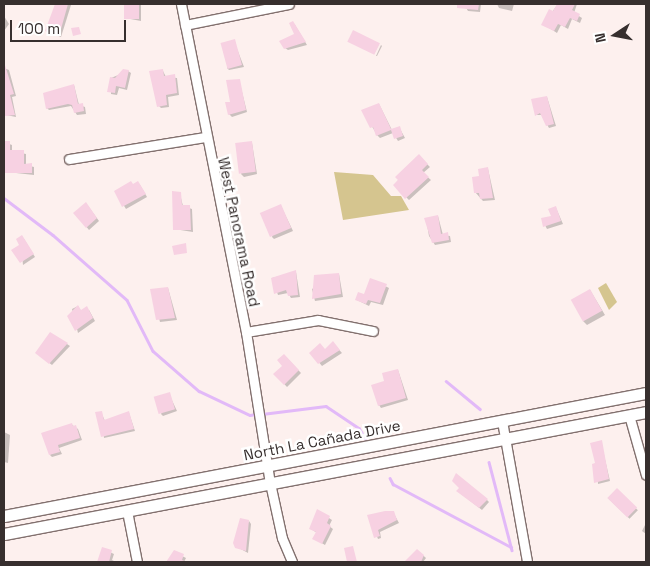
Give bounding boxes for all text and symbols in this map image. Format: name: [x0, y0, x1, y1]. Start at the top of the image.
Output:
scale bar: [12, 10, 129, 42]
north arrow: [590, 10, 640, 60]
text: 100 m: [18, 19, 60, 38]
text: N: [591, 32, 610, 44]
street label: West Panorama Road: [214, 156, 264, 308]
street label: North La Cañada Drive: [242, 416, 402, 464]

